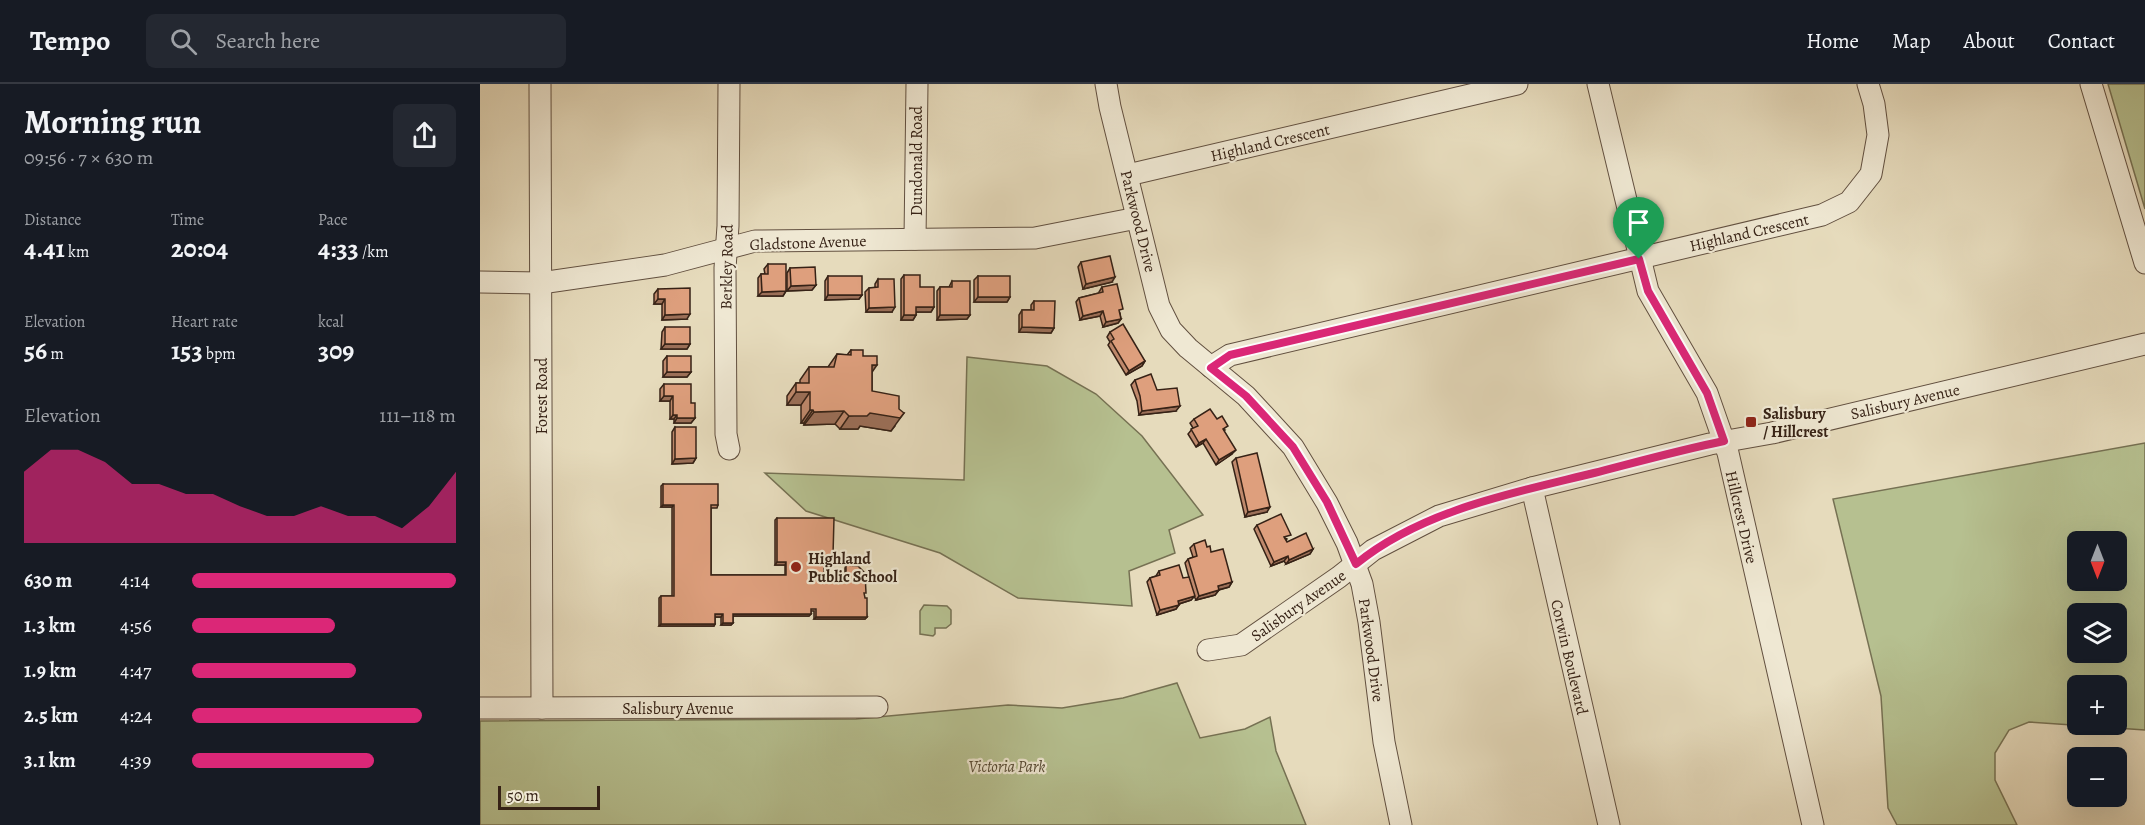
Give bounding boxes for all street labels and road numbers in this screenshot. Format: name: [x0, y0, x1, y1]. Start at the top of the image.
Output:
street label: Dundonald Road: [906, 105, 928, 216]
street label: Highland Crescent: [1208, 119, 1332, 167]
street label: Parkwood Drive: [1115, 168, 1161, 275]
street label: Highland Crescent: [1687, 209, 1811, 257]
street label: Berkley Road: [715, 224, 739, 310]
street label: Gladstone Avenue: [749, 230, 867, 256]
street label: Forest Road: [531, 357, 553, 434]
street label: Salisbury Avenue: [1848, 379, 1962, 425]
street label: Hillcrest Drive: [1720, 468, 1762, 566]
street label: Salisbury Avenue: [1247, 565, 1351, 647]
street label: Parkwood Drive: [1353, 597, 1389, 704]
street label: Corwin Boulevard: [1545, 597, 1593, 717]
street label: Salisbury Avenue: [622, 698, 734, 720]

